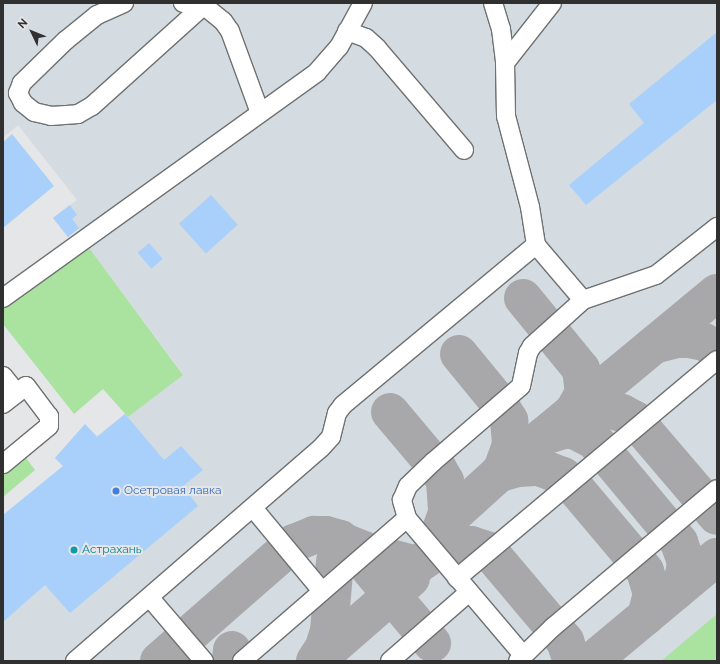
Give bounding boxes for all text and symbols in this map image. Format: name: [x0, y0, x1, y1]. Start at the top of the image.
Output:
north arrow: [12, 12, 52, 52]
text: N: [15, 16, 30, 31]
place label: Осетровая лавка: [124, 484, 222, 498]
marker: Осетровая лавка: [111, 486, 121, 496]
place label: Астрахань: [82, 543, 142, 557]
marker: Астрахань: [69, 545, 79, 555]

